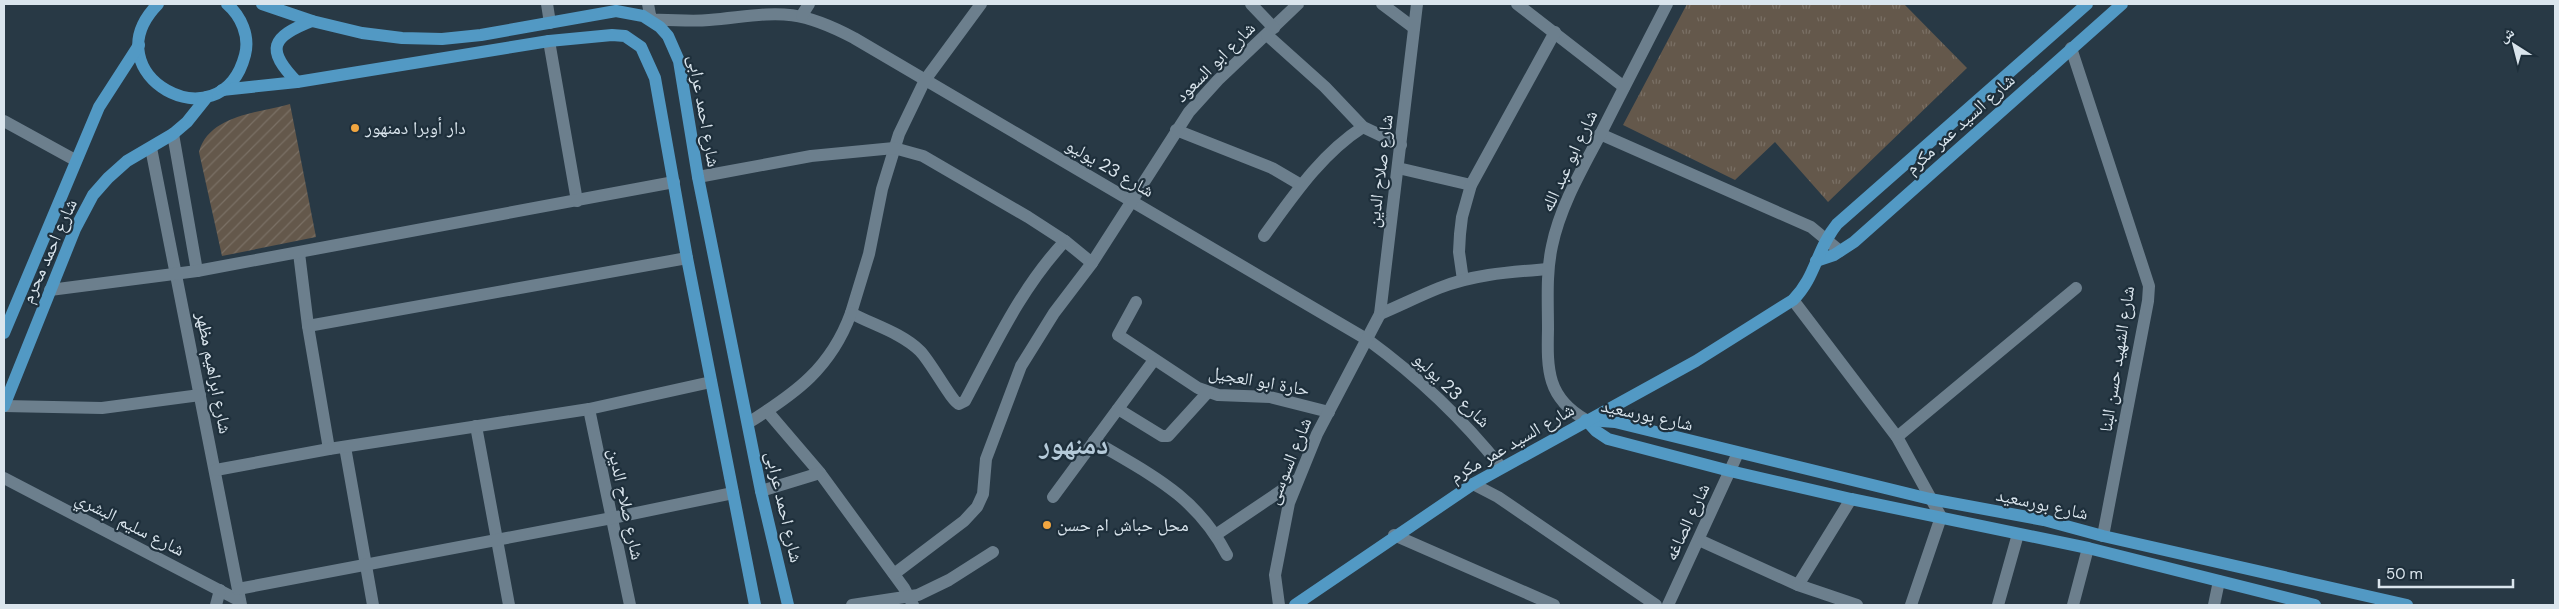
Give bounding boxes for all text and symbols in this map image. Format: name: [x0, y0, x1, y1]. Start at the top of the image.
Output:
street label: شارع ابو السعود: [1169, 16, 1261, 108]
north arrow: [2489, 20, 2539, 70]
text: ش: [2495, 23, 2518, 46]
street label: شارع احمد عرابى: [682, 53, 726, 169]
street label: شارع السيد عمر مكرم: [1900, 68, 2020, 180]
street label: شارع ابو عبد الله: [1535, 106, 1603, 216]
street label: شارع صلاح الدين: [1361, 113, 1399, 229]
place label: دار أوبرا دمنهور: [364, 116, 466, 140]
marker: دار أوبرا دمنهور: [349, 122, 361, 134]
street label: شارع 23 يوليو: [1062, 133, 1158, 203]
street label: شارع احمد محرم: [15, 195, 83, 307]
street label: شارع الشهيد حسن البنا: [2094, 284, 2140, 434]
street label: شارع ابراهيم مظهر: [190, 309, 238, 436]
street label: شارع 23 يوليو: [1408, 347, 1496, 433]
street label: حارة ابو العجيل: [1207, 360, 1311, 402]
street label: شارع بورسعيد: [1599, 394, 1695, 436]
street label: شارع السيد عمر مكرم: [1445, 398, 1579, 488]
street label: شارع السوسى: [1261, 414, 1317, 508]
district label: دمنهور: [1039, 426, 1108, 463]
street label: شارع صلاح الدين: [602, 446, 650, 562]
street label: شارع احمد عرابى: [760, 449, 808, 565]
street label: شارع الصاغه: [1659, 479, 1715, 565]
street label: شارع بورسعيد: [1994, 483, 2090, 525]
street label: شارع سليم البشري: [70, 486, 189, 564]
place label: محل حباش ام حسن: [1057, 513, 1189, 537]
marker: محل حباش ام حسن: [1041, 519, 1053, 531]
scale bar: [2379, 556, 2513, 588]
text: 50 m: [2386, 564, 2423, 584]

